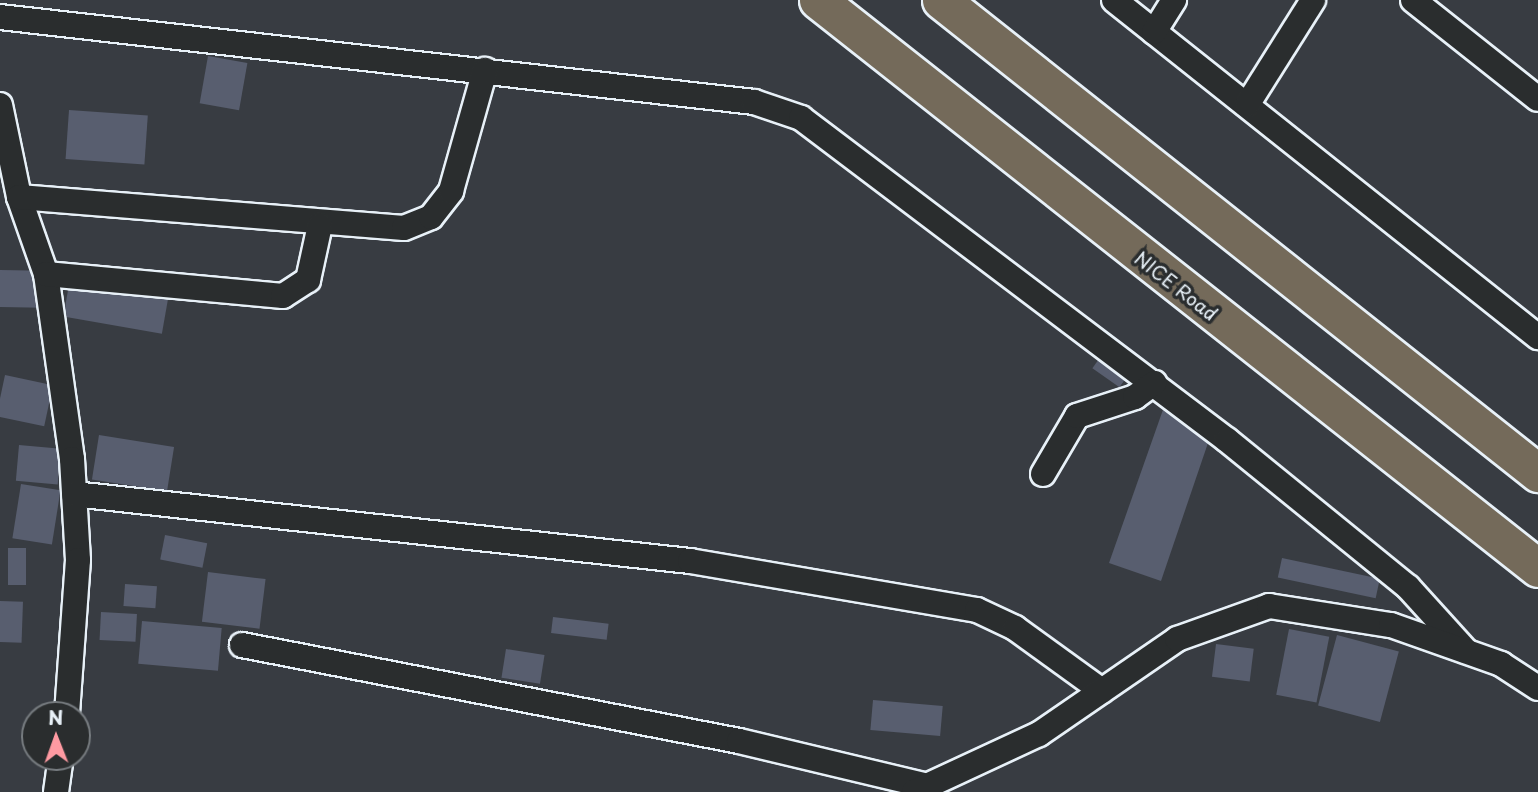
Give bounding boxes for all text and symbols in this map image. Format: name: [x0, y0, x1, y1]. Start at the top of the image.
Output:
street label: NICE Road: [1130, 247, 1222, 325]
north arrow: [21, 701, 91, 771]
text: N: [48, 703, 63, 731]

